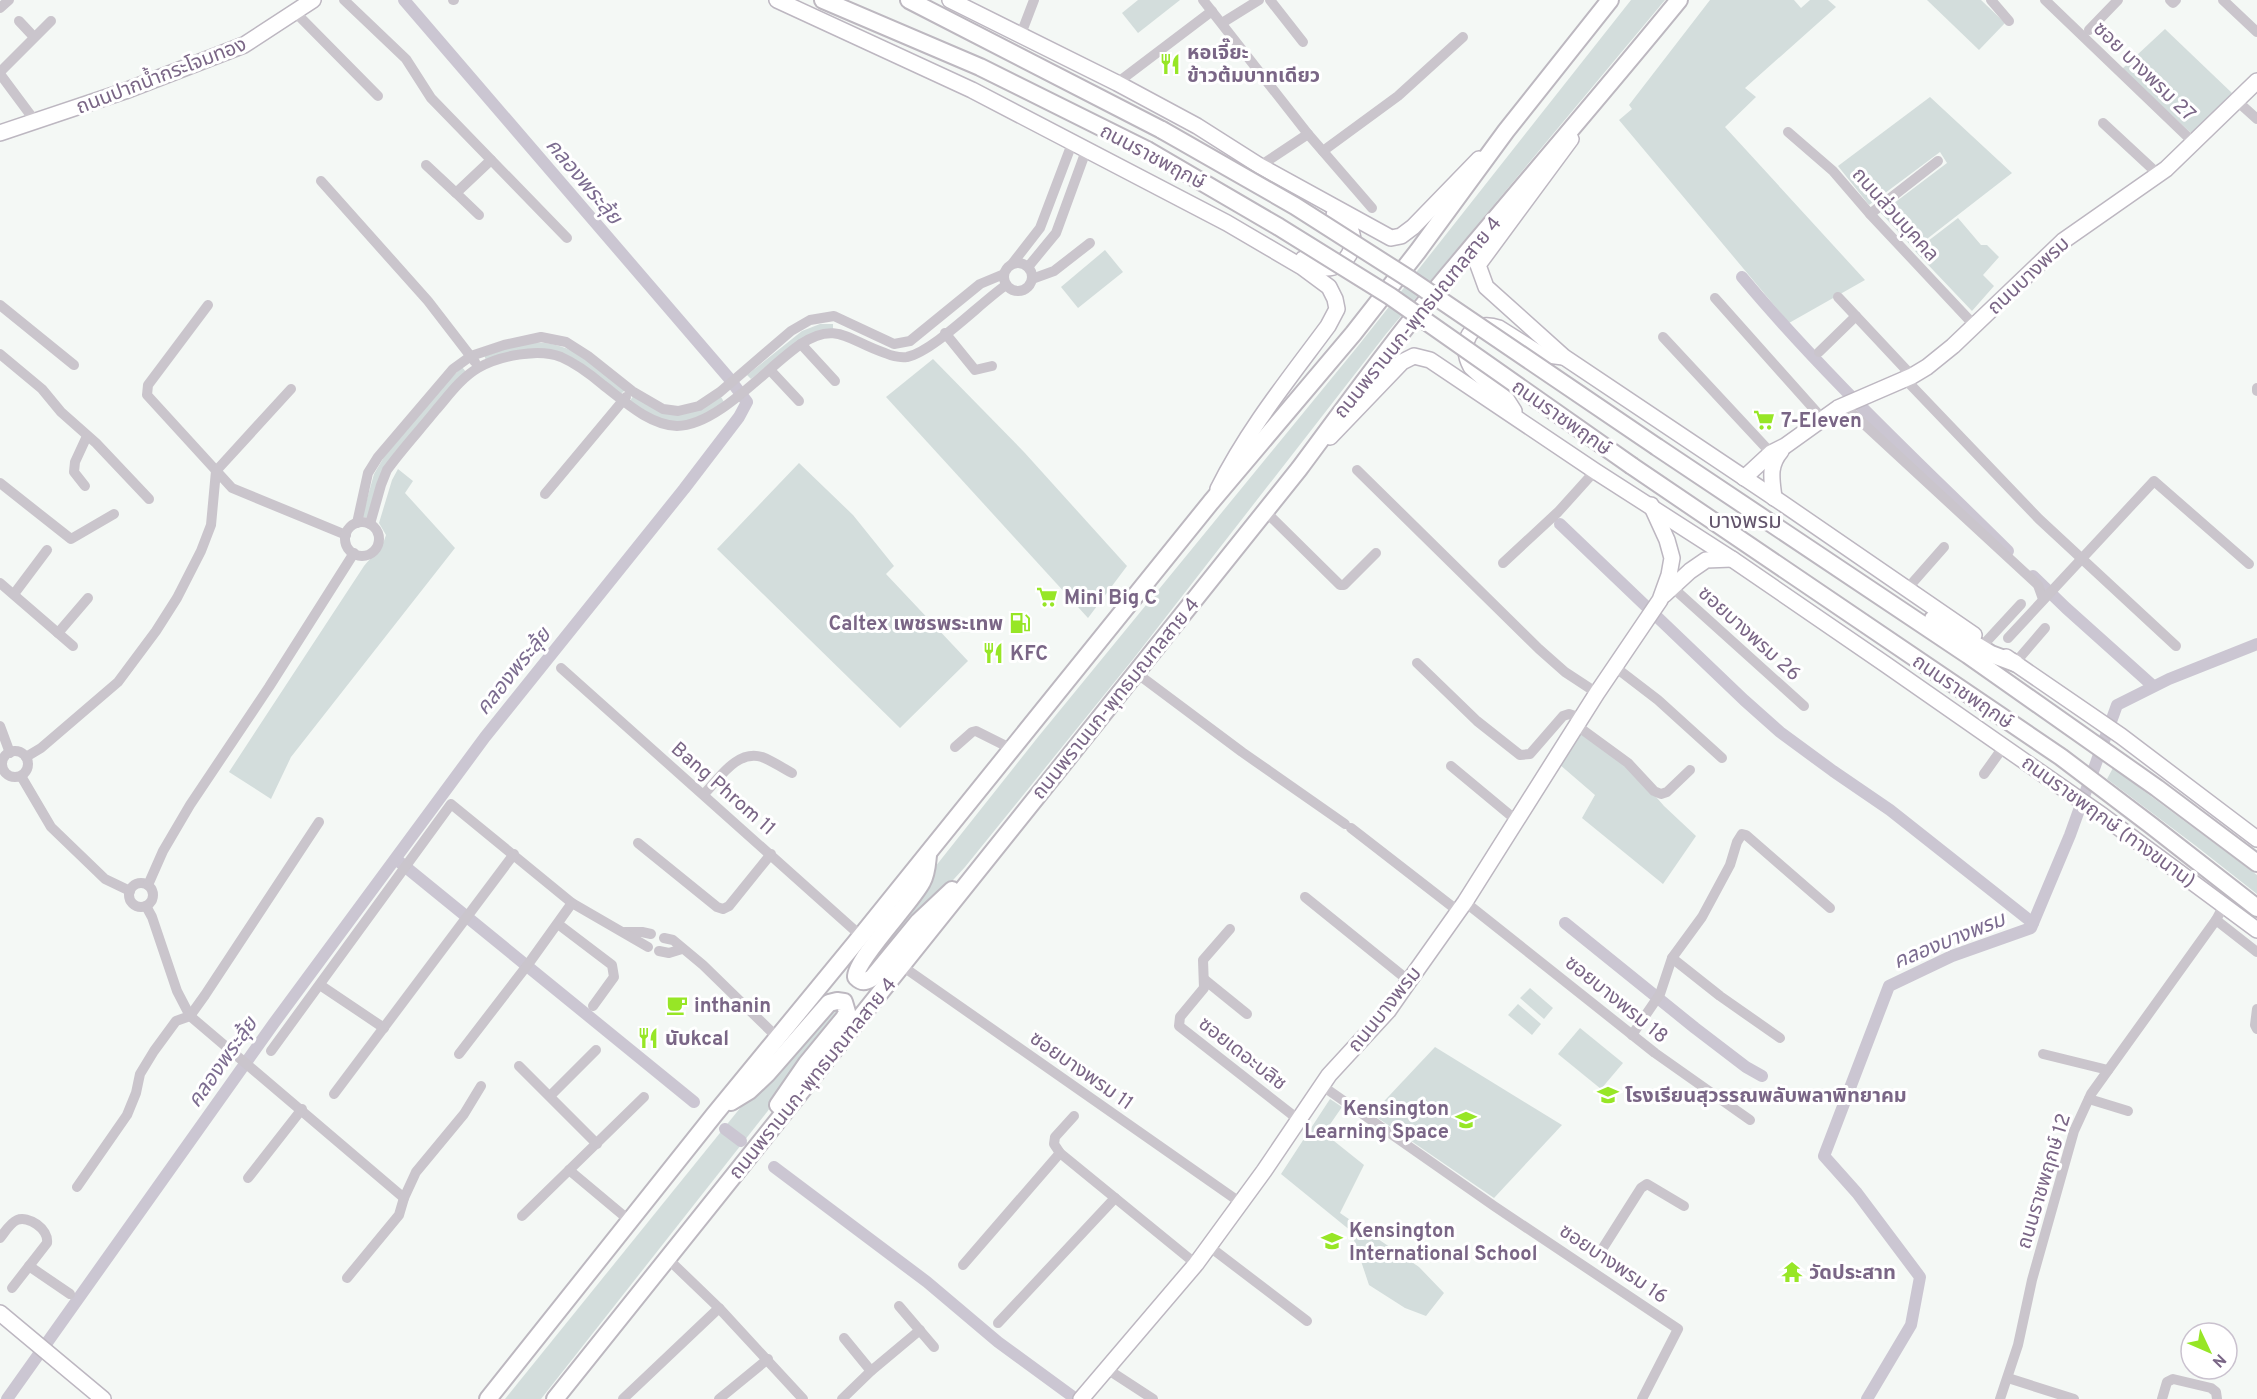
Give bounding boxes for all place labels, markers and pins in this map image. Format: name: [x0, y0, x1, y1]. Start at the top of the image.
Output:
place label: หอเจี๊ยะ ข้าวต้มบาทเดียว: [1187, 38, 1320, 90]
restaurant icon: หอเจี๊ยะ ข้าวต้มบาทเดียว: [1158, 52, 1182, 76]
supermarket icon: 7-Eleven: [1752, 408, 1776, 432]
place label: 7-Eleven: [1781, 409, 1862, 435]
supermarket icon: Mini Big C: [1035, 585, 1059, 609]
place label: Mini Big C: [1064, 586, 1157, 612]
fuel station icon: Caltex เพชรพระเทพ: [1008, 611, 1032, 635]
place label: Caltex เพชรพระเทพ: [829, 612, 1003, 638]
restaurant icon: KFC: [981, 641, 1005, 665]
place label: KFC: [1010, 642, 1048, 668]
cafe icon: inthanin: [665, 993, 689, 1017]
place label: inthanin: [694, 994, 771, 1020]
restaurant icon: นับkcal: [636, 1026, 660, 1050]
place label: นับkcal: [665, 1027, 729, 1053]
school or university icon: โรงเรียนสุวรรณพลับพลาพิทยาคม: [1596, 1083, 1620, 1107]
place label: โรงเรียนสุวรรณพลับพลาพิทยาคม: [1625, 1084, 1907, 1110]
place label: Kensington Learning Space: [1304, 1097, 1449, 1146]
school or university icon: Kensington Learning Space: [1454, 1108, 1478, 1132]
place label: Kensington International School: [1349, 1219, 1538, 1268]
school or university icon: Kensington International School: [1320, 1229, 1344, 1253]
temple icon: วัดประสาท: [1780, 1260, 1804, 1284]
place label: วัดประสาท: [1809, 1261, 1896, 1287]

